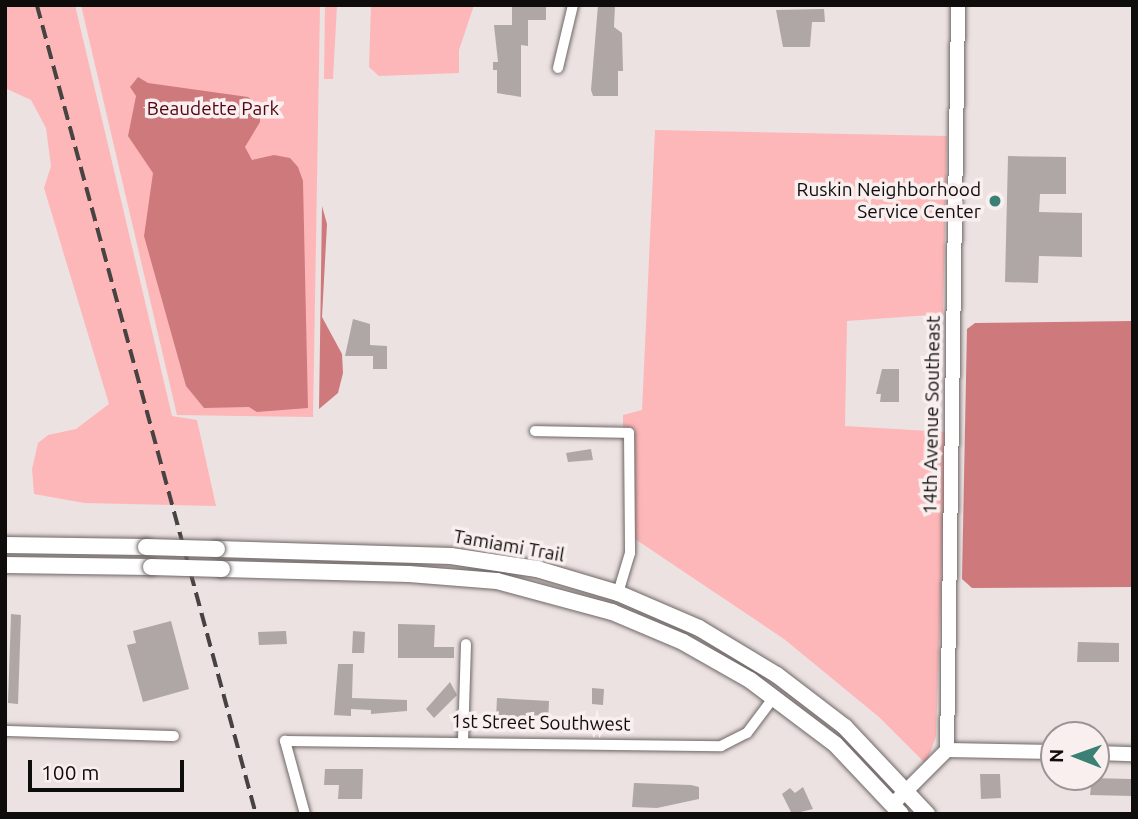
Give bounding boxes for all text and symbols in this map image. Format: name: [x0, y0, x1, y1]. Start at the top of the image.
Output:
park label: Beaudette Park: [147, 98, 279, 120]
place label: Ruskin Neighborhood Service Center: [797, 179, 981, 223]
marker: Ruskin Neighborhood Service Center: [987, 193, 1003, 209]
street label: 14th Avenue Southeast: [919, 315, 945, 515]
street label: Tamiami Trail: [452, 525, 566, 567]
street label: 1st Street Southwest: [451, 710, 631, 736]
north arrow: [1040, 721, 1110, 791]
scale bar: [32, 746, 187, 790]
text: N: [1045, 748, 1067, 763]
text: 100 m: [41, 760, 99, 784]

